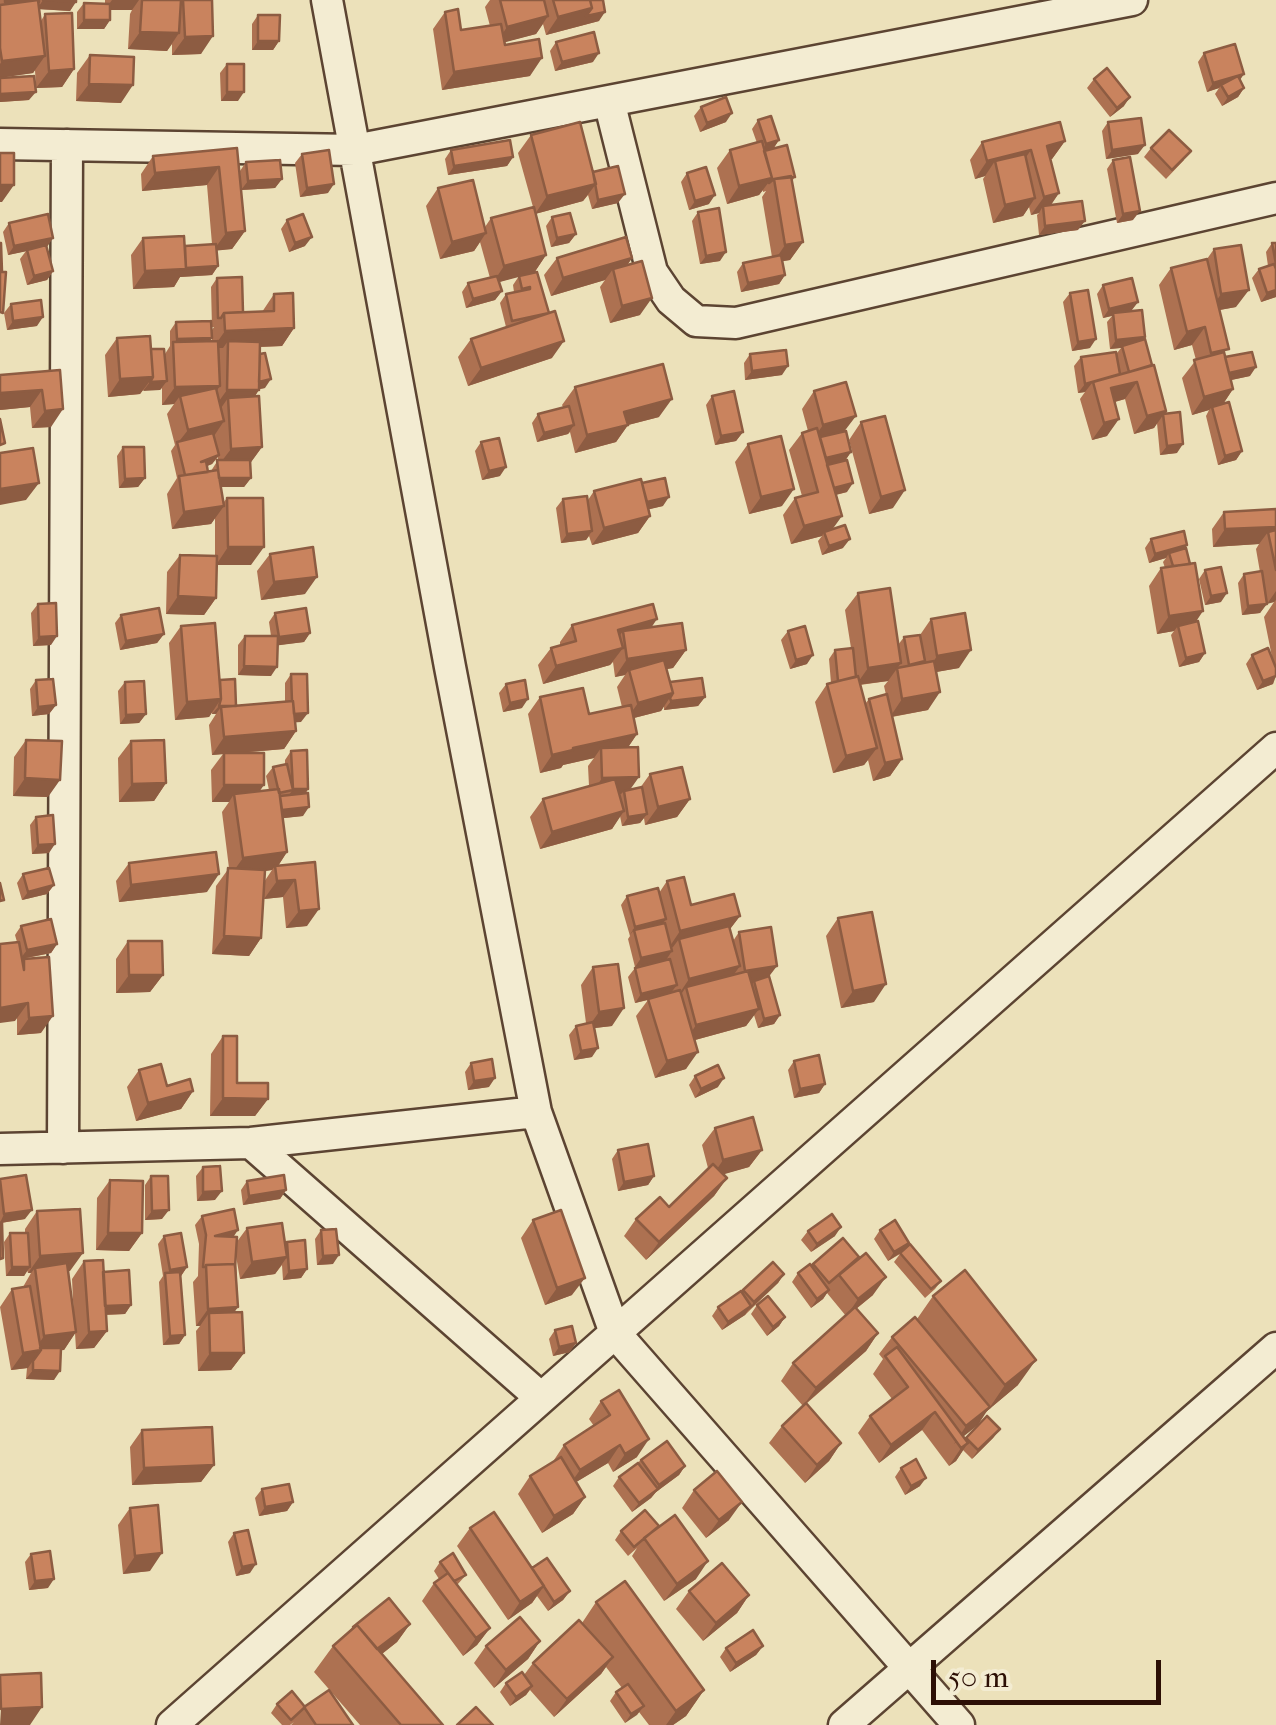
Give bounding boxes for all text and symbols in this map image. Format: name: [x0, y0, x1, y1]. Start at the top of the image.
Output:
scale bar: [936, 1640, 1166, 1702]
text: 50 m: [948, 1660, 1009, 1695]

